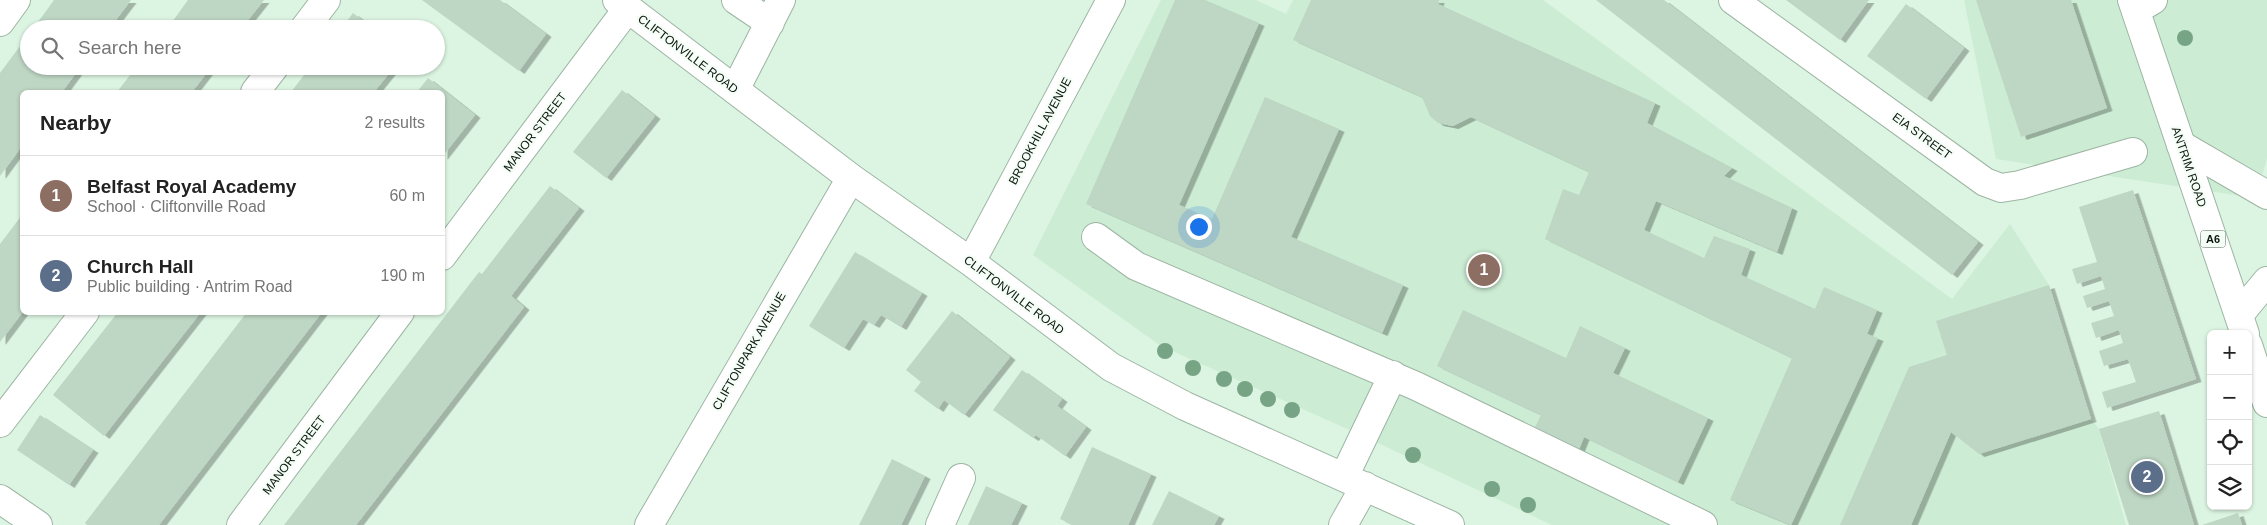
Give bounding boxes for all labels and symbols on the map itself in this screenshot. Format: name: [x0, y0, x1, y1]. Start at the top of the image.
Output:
street label: CLIFTONVILLE ROAD: [635, 12, 741, 96]
street label: BROOKHILL AVENUE: [1006, 75, 1074, 187]
street label: MANOR STREET: [501, 89, 570, 174]
street label: EIA STREET: [1890, 110, 1955, 162]
street label: ANTRIM ROAD: [2169, 125, 2209, 209]
your location: [1186, 214, 1212, 240]
road number: A6: [2200, 230, 2226, 248]
pin: 1: [1468, 251, 1500, 289]
street label: CLIFTONVILLE ROAD: [961, 253, 1067, 337]
street label: CLIFTONPARK AVENUE: [709, 289, 789, 413]
street label: MANOR STREET: [260, 412, 329, 497]
pin: 2: [2131, 458, 2163, 496]

